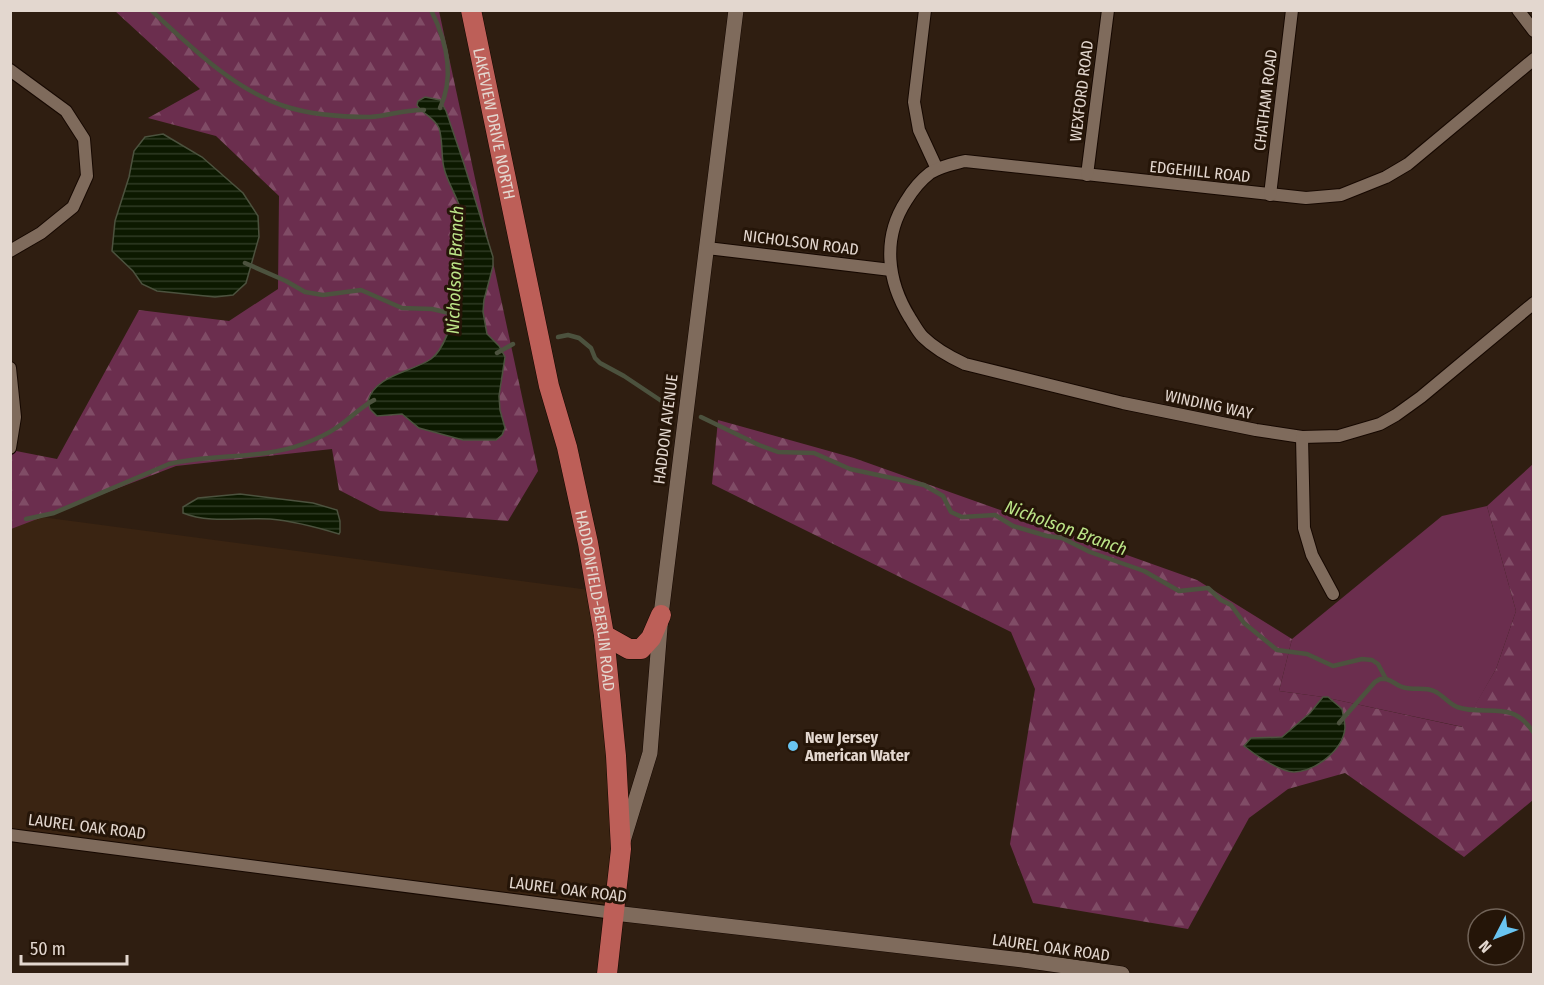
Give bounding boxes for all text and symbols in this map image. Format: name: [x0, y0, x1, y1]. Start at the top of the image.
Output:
street label: WEXFORD ROAD: [1066, 39, 1097, 143]
street label: LAKEVIEW DRIVE NORTH: [469, 46, 519, 201]
street label: CHATHAM ROAD: [1250, 48, 1281, 152]
street label: EDGEHILL ROAD: [1148, 157, 1251, 186]
water label: Nicholson Branch: [442, 205, 468, 335]
street label: NICHOLSON ROAD: [742, 226, 860, 259]
street label: HADDON AVENUE: [649, 373, 682, 485]
street label: WINDING WAY: [1163, 386, 1255, 423]
water label: Nicholson Branch: [1002, 496, 1130, 560]
street label: HADDONFIELD-BERLIN ROAD: [571, 508, 619, 692]
place label: New Jersey American Water: [804, 728, 910, 765]
marker: New Jersey American Water: [786, 739, 800, 753]
street label: LAUREL OAK ROAD: [27, 810, 147, 843]
street label: LAUREL OAK ROAD: [508, 873, 628, 906]
north arrow: [1466, 907, 1526, 967]
scale bar: [21, 928, 128, 966]
street label: LAUREL OAK ROAD: [991, 930, 1111, 965]
text: N: [1475, 937, 1495, 957]
text: 50 m: [30, 938, 66, 960]

